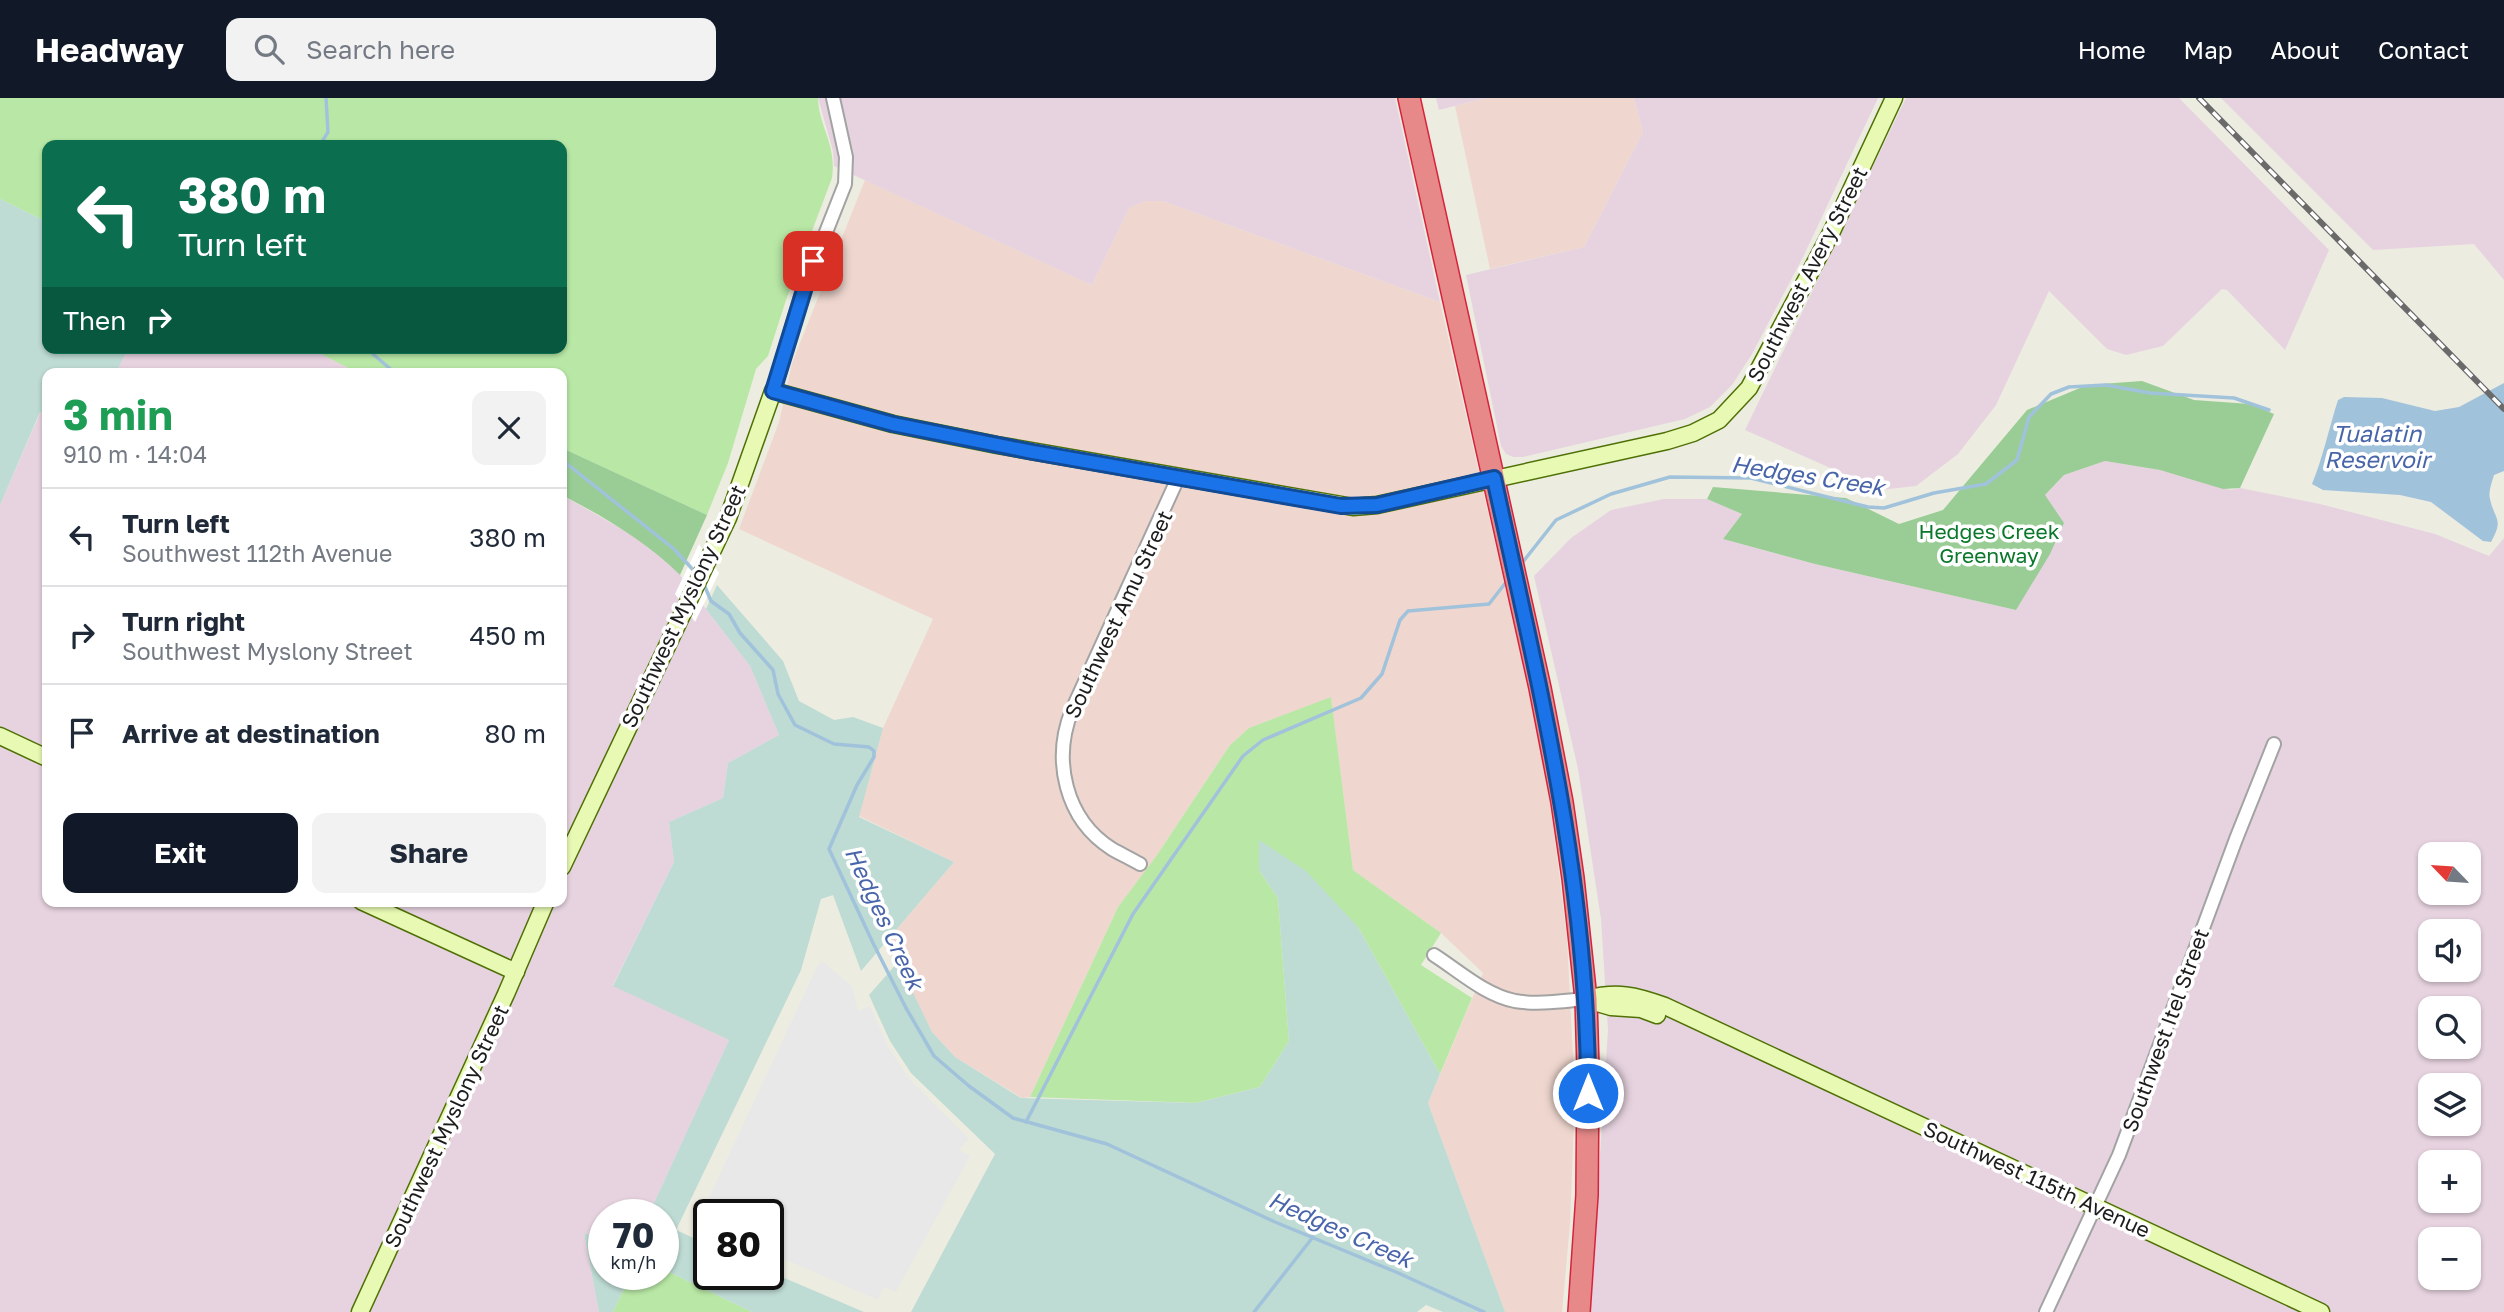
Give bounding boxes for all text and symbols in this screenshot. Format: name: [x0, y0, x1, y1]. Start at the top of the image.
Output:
search box: [226, 18, 716, 81]
text: Headway: [35, 30, 184, 69]
icon: search: [250, 30, 288, 68]
text: Search here: [306, 34, 455, 65]
text: Home: [2078, 35, 2146, 64]
text: Map: [2184, 35, 2233, 64]
text: About: [2271, 35, 2340, 64]
text: Contact: [2378, 35, 2469, 64]
street label: Southwest Avery Street: [1741, 162, 1873, 386]
text: 380 m: [178, 165, 326, 224]
icon: left: [63, 168, 154, 259]
text: Turn left: [178, 225, 307, 263]
pin: [783, 231, 843, 291]
icon: arrive: [794, 242, 832, 280]
icon: right: [140, 301, 178, 339]
text: Then: [63, 305, 126, 336]
text: 3 min: [63, 389, 173, 439]
button: close: [472, 391, 546, 465]
water label: Tualatin Reservoir: [2324, 419, 2433, 473]
text: 910 m · 14:04: [63, 440, 207, 468]
water label: Hedges Creek: [1730, 449, 1888, 501]
street label: Southwest Myslony Street: [615, 480, 751, 732]
street label: Southwest Amu Street: [1058, 506, 1178, 722]
text: Turn left: [122, 508, 230, 539]
icon: left: [63, 518, 101, 556]
park label: Hedges Creek Greenway: [1918, 518, 2060, 568]
text: 380 m: [469, 522, 546, 553]
text: Southwest 112th Avenue: [122, 539, 392, 567]
text: Turn right: [122, 606, 245, 637]
icon: right: [63, 616, 101, 654]
text: 450 m: [469, 620, 546, 651]
text: Southwest Myslony Street: [122, 637, 413, 665]
icon: arrive: [63, 714, 101, 752]
text: Arrive at destination: [122, 718, 380, 749]
text: 80 m: [485, 718, 546, 749]
button: Exit: [63, 813, 298, 893]
button: Share: [312, 813, 546, 893]
water label: Hedges Creek: [840, 842, 931, 996]
north arrow: [2418, 842, 2482, 905]
map controls: [2418, 842, 2481, 1290]
button: sound: [2418, 919, 2481, 982]
street label: Southwest Itel Street: [2116, 925, 2214, 1135]
button: search: [2418, 996, 2481, 1059]
street label: Southwest Myslony Street: [378, 1000, 514, 1252]
position arrow: [1551, 1056, 1625, 1130]
button: layers: [2418, 1073, 2481, 1136]
street label: Southwest 115th Avenue: [1920, 1115, 2154, 1243]
button: +: [2418, 1150, 2481, 1213]
water label: Hedges Creek: [1265, 1185, 1419, 1274]
speed limit sign: 80: [693, 1199, 784, 1290]
text: 70: [613, 1214, 654, 1256]
button: −: [2418, 1227, 2481, 1290]
text: km/h: [611, 1251, 656, 1273]

